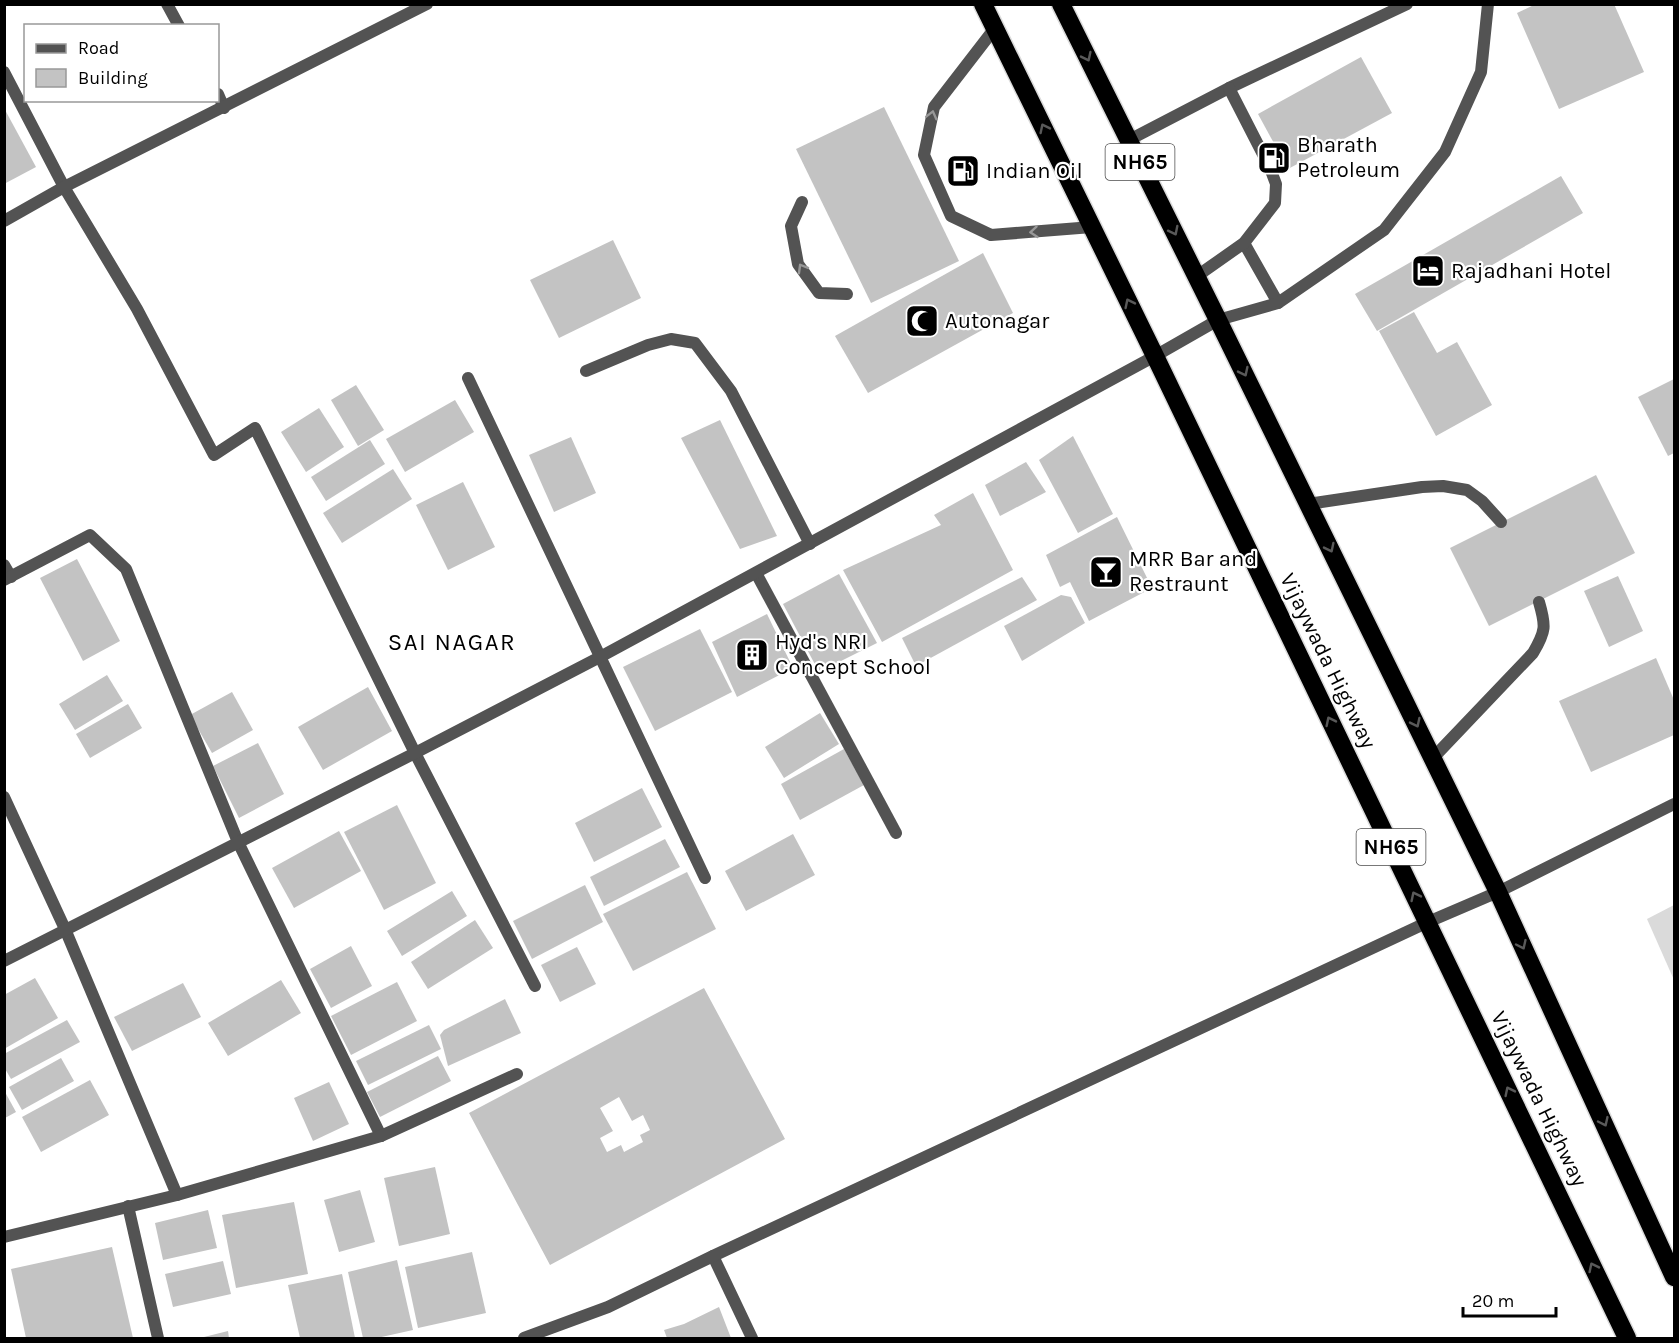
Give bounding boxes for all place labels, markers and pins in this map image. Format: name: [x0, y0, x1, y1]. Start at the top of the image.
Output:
place label: Bharath Petroleum: [1297, 132, 1400, 183]
fuel station icon: Bharath Petroleum: [1256, 140, 1292, 176]
fuel station icon: Indian Oil: [945, 153, 981, 189]
place label: Indian Oil: [986, 158, 1083, 184]
hotel icon: Rajadhani Hotel: [1410, 253, 1446, 289]
place label: Rajadhani Hotel: [1451, 258, 1612, 284]
mosque icon: Autonagar: [904, 303, 940, 339]
place label: Autonagar: [945, 308, 1049, 334]
place label: MRR Bar and Restraunt: [1129, 546, 1257, 597]
bar icon: MRR Bar and Restraunt: [1088, 554, 1124, 590]
place label: Hyd's NRI Concept School: [775, 629, 931, 680]
building icon: Hyd's NRI Concept School: [734, 637, 770, 673]

